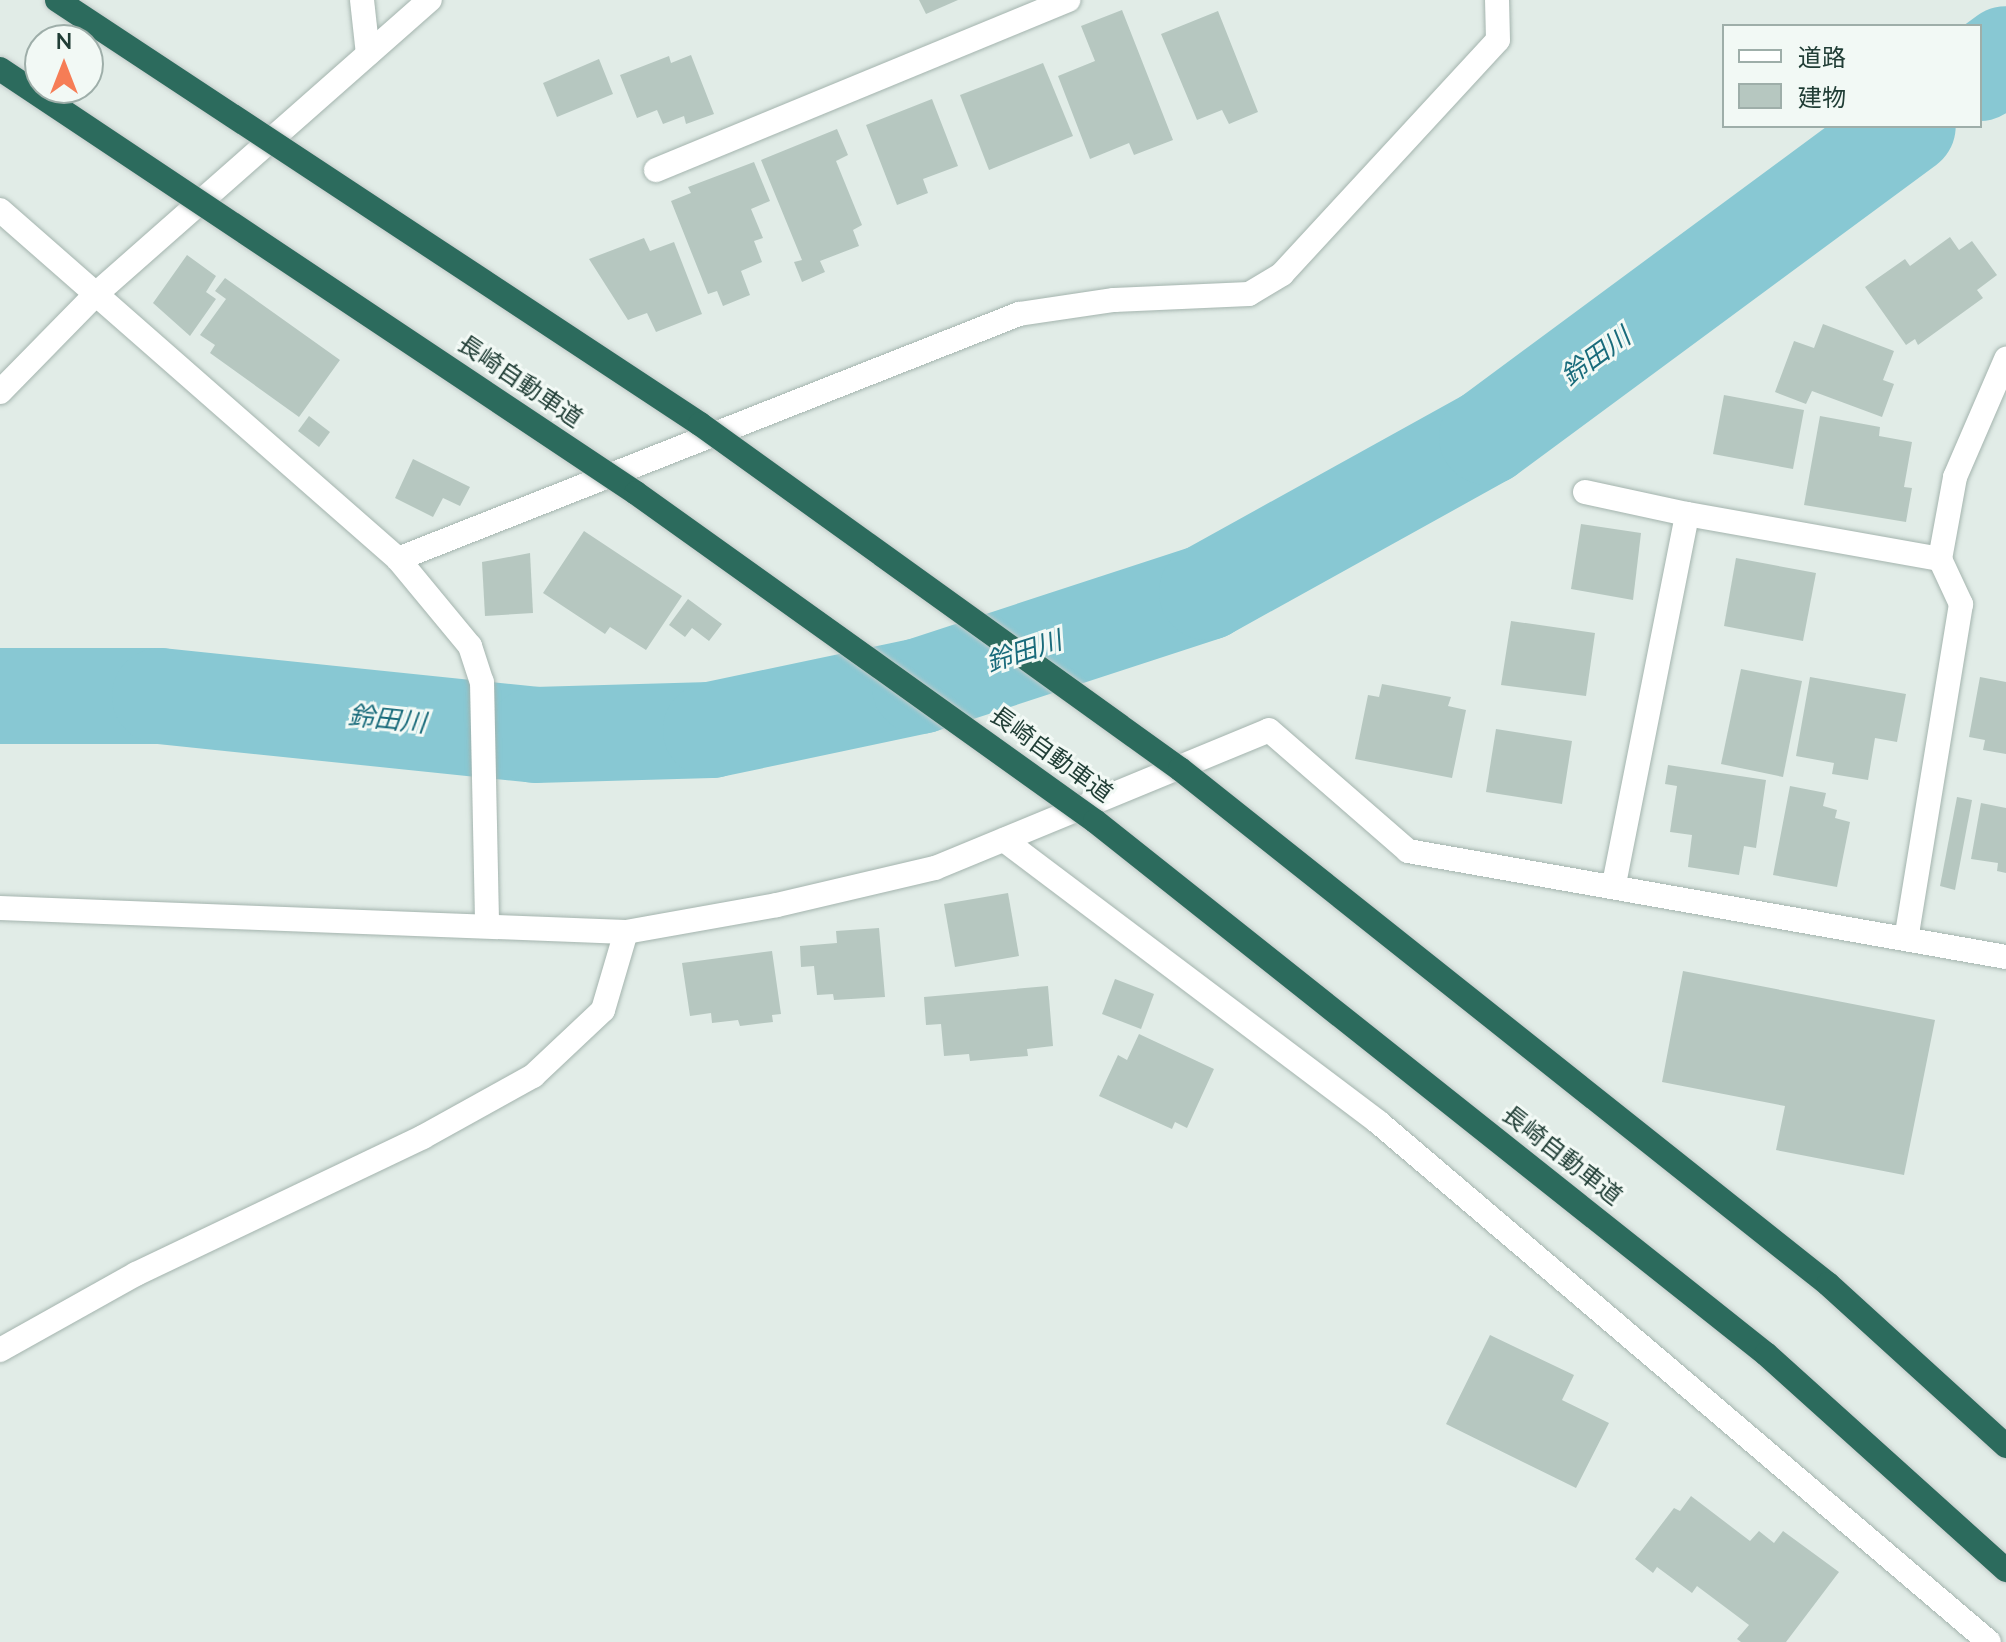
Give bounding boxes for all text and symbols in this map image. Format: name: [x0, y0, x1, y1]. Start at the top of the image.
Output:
north arrow: [24, 24, 104, 104]
legend: [1722, 24, 1982, 128]
text: N: [56, 27, 72, 57]
text: 道路: [1798, 42, 1846, 74]
text: 建物: [1798, 82, 1846, 114]
water label: 鈴田川: [1555, 321, 1637, 393]
street label: 長崎自動車道: [452, 330, 588, 434]
water label: 鈴田川: [982, 625, 1066, 679]
water label: 鈴田川: [347, 700, 427, 740]
street label: 長崎自動車道: [984, 701, 1118, 809]
street label: 長崎自動車道: [1496, 1100, 1628, 1212]

